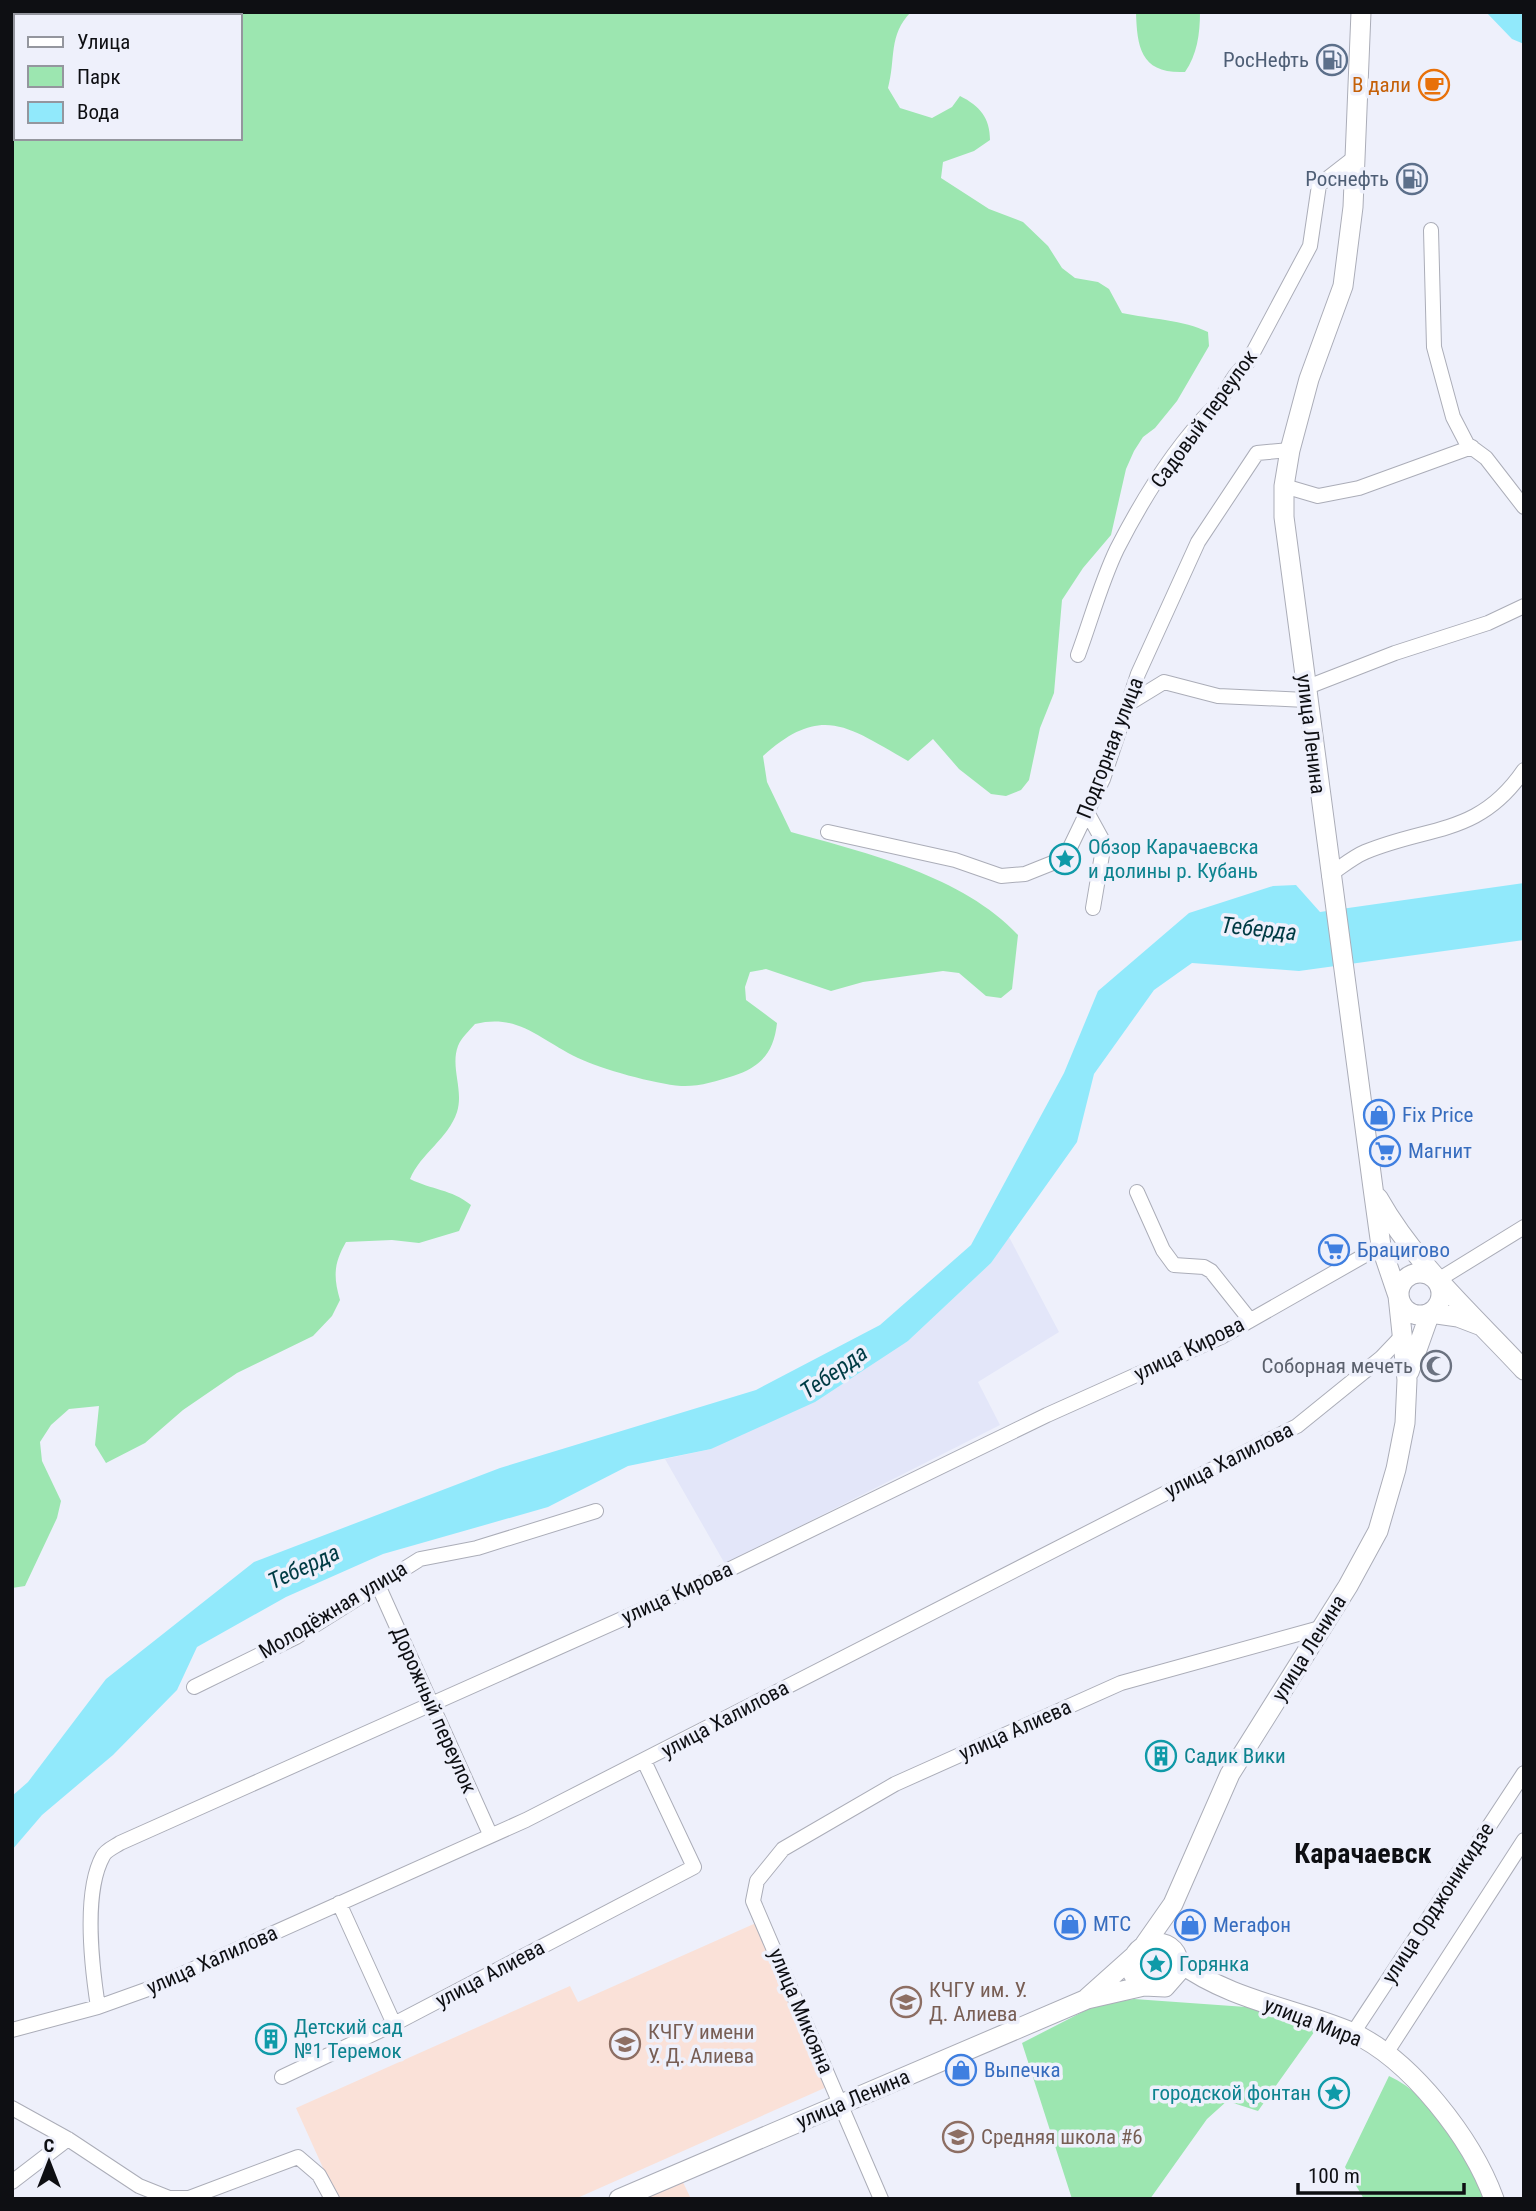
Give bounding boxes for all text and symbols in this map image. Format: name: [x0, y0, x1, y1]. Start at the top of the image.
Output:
legend: [14, 14, 242, 140]
text: Улица: [77, 30, 130, 54]
fuel station icon: РосНефть: [1315, 43, 1349, 77]
place label: РосНефть: [1223, 48, 1309, 72]
text: Парк: [77, 65, 121, 89]
cafe icon: В дали: [1417, 68, 1451, 102]
place label: В дали: [1352, 73, 1411, 97]
text: Вода: [77, 100, 120, 124]
fuel station icon: Роснефть: [1395, 162, 1429, 196]
place label: Роснефть: [1305, 167, 1389, 191]
street label: Садовый переулок: [1146, 345, 1262, 493]
street label: улица Ленина: [1292, 673, 1330, 795]
street label: Подгорная улица: [1072, 674, 1148, 822]
place label: Обзор Карачаевска и долины р. Кубань: [1088, 835, 1259, 883]
place icon: Обзор Карачаевска и долины р. Кубань: [1048, 842, 1082, 876]
water label: Теберда: [1220, 912, 1298, 946]
shop icon: Fix Price: [1362, 1098, 1396, 1132]
place label: Fix Price: [1402, 1103, 1474, 1127]
supermarket icon: Магнит: [1368, 1134, 1402, 1168]
place label: Магнит: [1408, 1139, 1472, 1163]
supermarket icon: Брацигово: [1317, 1233, 1351, 1267]
place label: Брацигово: [1357, 1238, 1450, 1262]
street label: улица Кирова: [1130, 1312, 1248, 1386]
water label: Теберда: [795, 1339, 873, 1405]
mosque icon: Соборная мечеть: [1419, 1349, 1453, 1383]
place label: Соборная мечеть: [1262, 1354, 1413, 1378]
street label: улица Халилова: [1161, 1417, 1297, 1503]
water label: Теберда: [264, 1539, 344, 1595]
street label: Молодёжная улица: [255, 1556, 411, 1664]
street label: улица Кирова: [618, 1557, 736, 1629]
street label: улица Ленина: [1267, 1591, 1351, 1705]
street label: Дорожный переулок: [386, 1623, 482, 1797]
street label: улица Халилова: [657, 1675, 793, 1763]
street label: улица Алиева: [955, 1695, 1075, 1765]
building icon: Садик Вики: [1144, 1739, 1178, 1773]
place label: Садик Вики: [1184, 1744, 1286, 1768]
street label: улица Орджоникидзе: [1377, 1818, 1499, 1988]
district label: Карачаевск: [1294, 1837, 1432, 1870]
shop icon: МТС: [1053, 1907, 1087, 1941]
shop icon: Мегафон: [1173, 1908, 1207, 1942]
place label: МТС: [1093, 1912, 1131, 1936]
place label: Мегафон: [1213, 1913, 1291, 1937]
street label: улица Халилова: [143, 1920, 281, 2000]
street label: улица Алиева: [431, 1935, 549, 2013]
street label: улица Микояна: [764, 1945, 838, 2077]
place icon: Горянка: [1139, 1947, 1173, 1981]
place label: Горянка: [1179, 1952, 1249, 1976]
place label: КЧГУ им. У. Д. Алиева: [929, 1978, 1028, 2026]
school or university icon: КЧГУ им. У. Д. Алиева: [889, 1985, 923, 2019]
street label: улица Мира: [1261, 1992, 1365, 2052]
place label: Детский сад №1 Теремок: [294, 2015, 403, 2063]
place label: КЧГУ имени У. Д. Алиева: [648, 2020, 754, 2068]
building icon: Детский сад №1 Теремок: [254, 2022, 288, 2056]
school or university icon: КЧГУ имени У. Д. Алиева: [608, 2027, 642, 2061]
shop icon: Выпечка: [944, 2053, 978, 2087]
place label: Выпечка: [984, 2058, 1061, 2082]
street label: улица Ленина: [793, 2064, 913, 2134]
place icon: городской фонтан: [1317, 2076, 1351, 2110]
place label: городской фонтан: [1152, 2081, 1311, 2105]
school or university icon: Средняя школа #6: [941, 2120, 975, 2154]
place label: Средняя школа #6: [981, 2125, 1143, 2149]
north arrow: [14, 2127, 84, 2197]
text: С: [44, 2134, 55, 2157]
scale bar: [1298, 2152, 1464, 2196]
text: 100 m: [1308, 2164, 1360, 2188]

